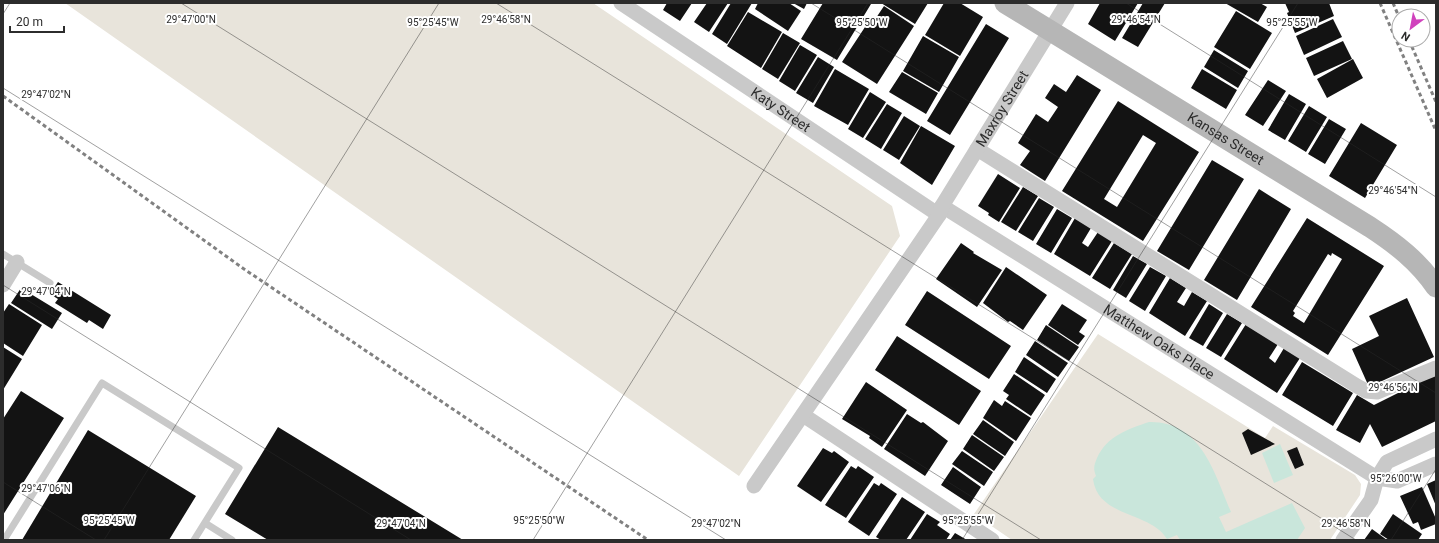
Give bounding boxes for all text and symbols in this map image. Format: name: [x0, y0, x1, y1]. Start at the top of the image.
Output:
scale bar: [10, 8, 64, 34]
north arrow: [1391, 8, 1431, 48]
text: 29°47'00"N: [166, 14, 216, 25]
text: 29°46'58"N: [481, 14, 531, 25]
text: 29°46'54"N: [1111, 14, 1161, 25]
text: 20 m: [16, 15, 43, 29]
text: 95°25'45"W: [407, 17, 459, 28]
text: 95°25'50"W: [836, 17, 888, 28]
text: 95°25'55"W: [1266, 17, 1318, 28]
text: N: [1399, 28, 1413, 44]
street label: Maxroy Street: [973, 67, 1032, 150]
street label: Katy Street: [748, 84, 814, 135]
text: 29°47'02"N: [21, 89, 71, 100]
street label: Kansas Street: [1185, 109, 1267, 168]
text: 29°46'54"N: [1368, 185, 1418, 196]
text: 29°47'04"N: [21, 286, 71, 297]
street label: Matthew Oaks Place: [1101, 301, 1218, 382]
text: 29°46'56"N: [1368, 382, 1418, 393]
text: 95°26'00"W: [1370, 473, 1422, 484]
text: 29°47'06"N: [21, 483, 71, 494]
text: 95°25'45"W: [83, 515, 135, 526]
text: 95°25'50"W: [513, 515, 565, 526]
text: 95°25'55"W: [942, 515, 994, 526]
text: 29°47'04"N: [376, 518, 426, 529]
text: 29°47'02"N: [691, 518, 741, 529]
text: 29°46'58"N: [1321, 518, 1371, 529]

